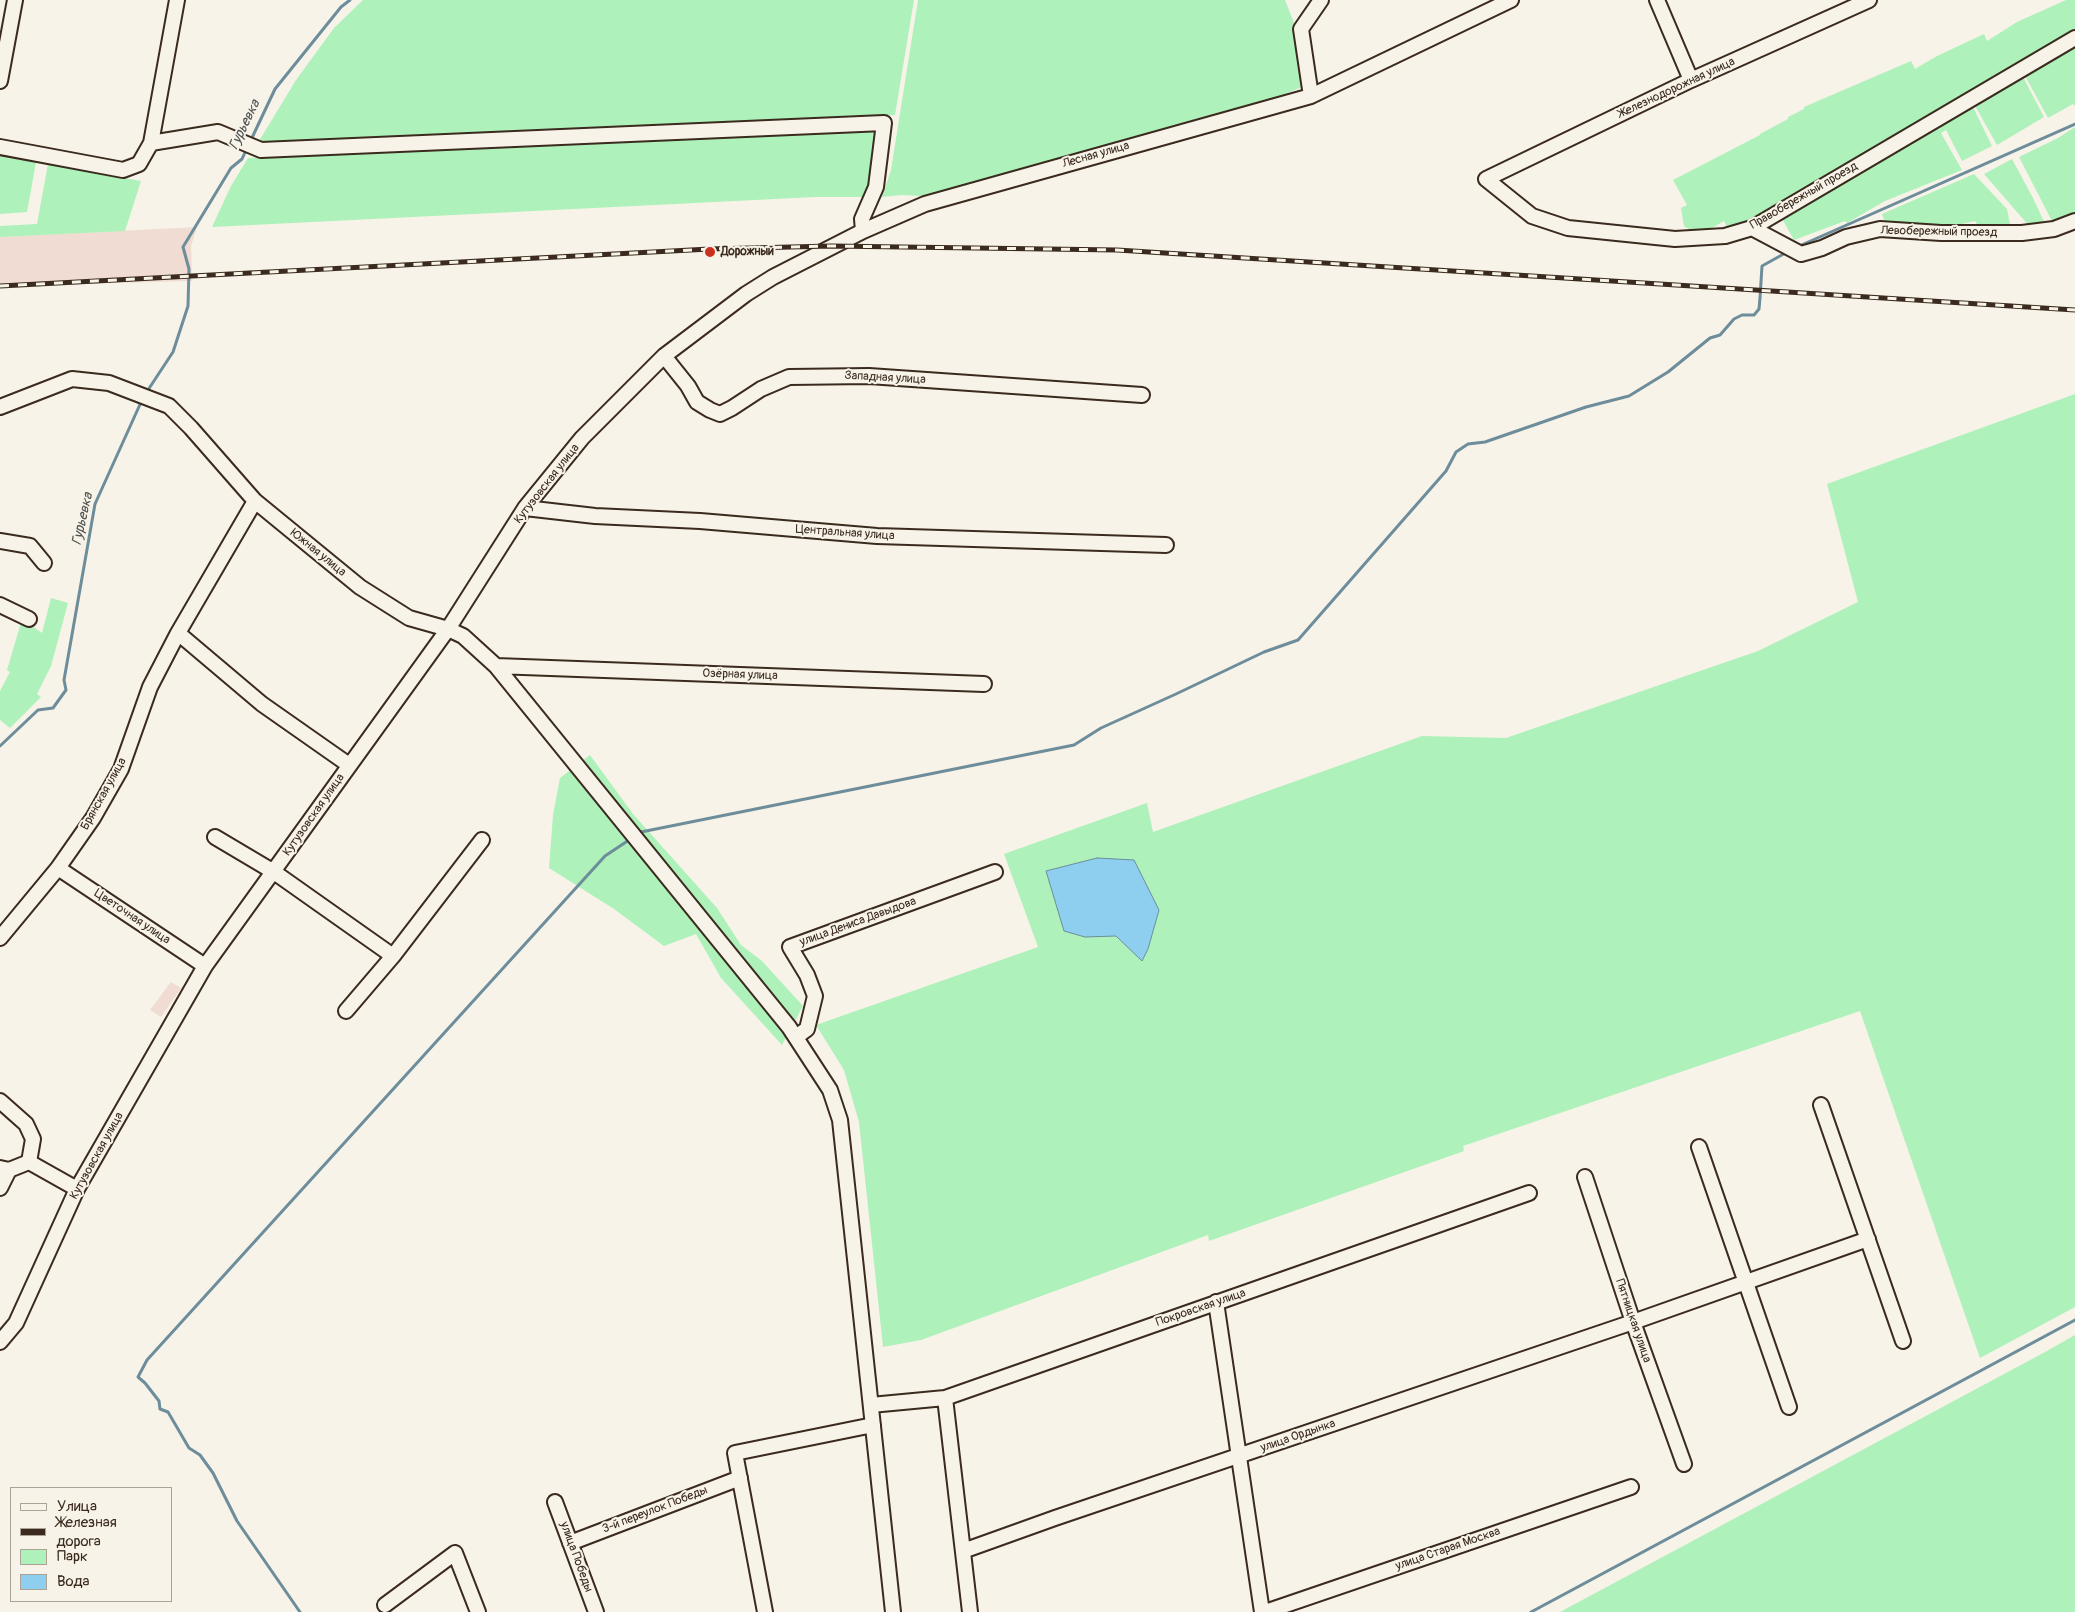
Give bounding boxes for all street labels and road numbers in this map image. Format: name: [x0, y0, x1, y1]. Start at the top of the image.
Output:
street label: Железнодорожная улица: [1617, 55, 1737, 121]
street label: Лесная улица: [1061, 139, 1131, 171]
street label: Правобережный проезд: [1748, 159, 1860, 233]
street label: Левобережный проезд: [1881, 224, 1997, 240]
street label: Западная улица: [844, 369, 926, 387]
street label: Кутузовская улица: [511, 441, 583, 527]
street label: Центральная улица: [795, 522, 895, 544]
street label: Южная улица: [287, 526, 349, 580]
street label: Озёрная улица: [702, 666, 778, 684]
street label: Брянская улица: [78, 755, 130, 833]
street label: Кутузовская улица: [280, 771, 348, 859]
street label: Цветочная улица: [91, 886, 173, 948]
street label: улица Дениса Давыдова: [798, 894, 918, 950]
street label: Кутузовская улица: [67, 1110, 127, 1202]
street label: Пятницкая улица: [1612, 1277, 1654, 1365]
street label: Покровская улица: [1154, 1286, 1248, 1330]
street label: улица Ордынка: [1259, 1416, 1337, 1456]
street label: 3-й переулок Победы: [600, 1483, 710, 1537]
street label: улица Победы: [557, 1520, 595, 1594]
street label: улица Старая Москва: [1394, 1524, 1502, 1574]

